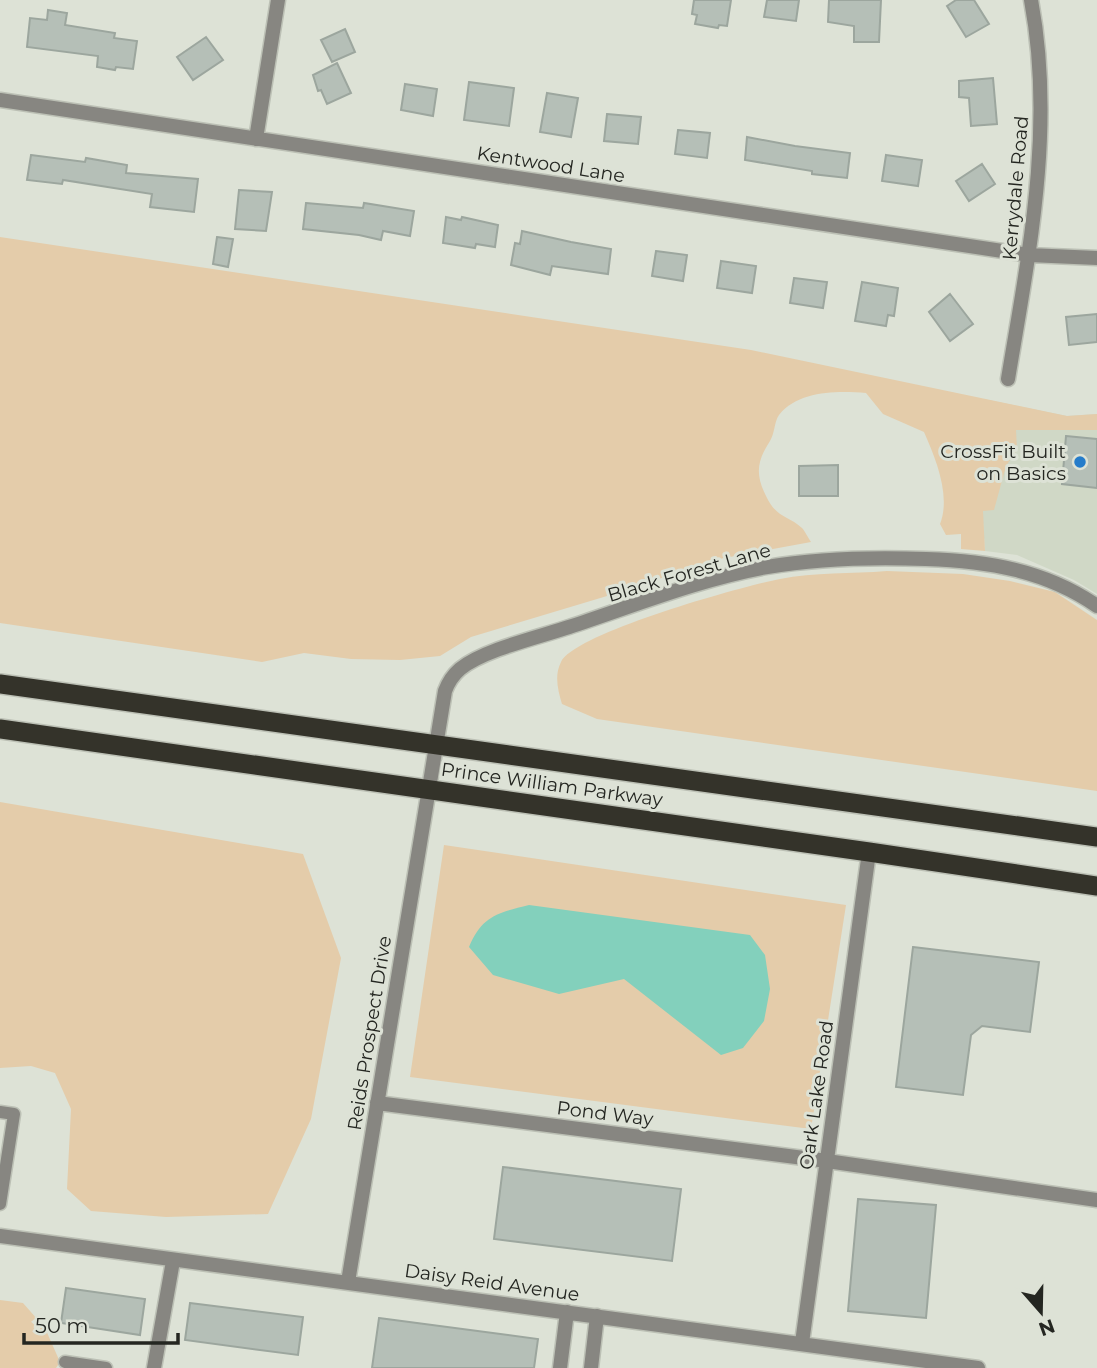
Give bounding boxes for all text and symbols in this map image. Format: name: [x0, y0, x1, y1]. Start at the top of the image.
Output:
street label: Kerrydale Road: [998, 115, 1033, 261]
street label: Kentwood Lane: [475, 141, 627, 188]
place label: CrossFit Built on Basics: [940, 440, 1066, 485]
marker: CrossFit Built on Basics: [1072, 454, 1088, 470]
street label: Black Forest Lane: [605, 538, 773, 607]
street label: Prince William Parkway: [440, 758, 665, 812]
street label: Reids Prospect Drive: [343, 934, 396, 1132]
street label: Oark Lake Road: [795, 1019, 838, 1171]
street label: Pond Way: [555, 1096, 655, 1131]
street label: Daisy Reid Avenue: [403, 1259, 581, 1306]
north arrow: [1006, 1277, 1076, 1347]
scale bar: [24, 1302, 178, 1346]
text: 50 m: [35, 1313, 89, 1338]
text: N: [1035, 1314, 1058, 1341]

